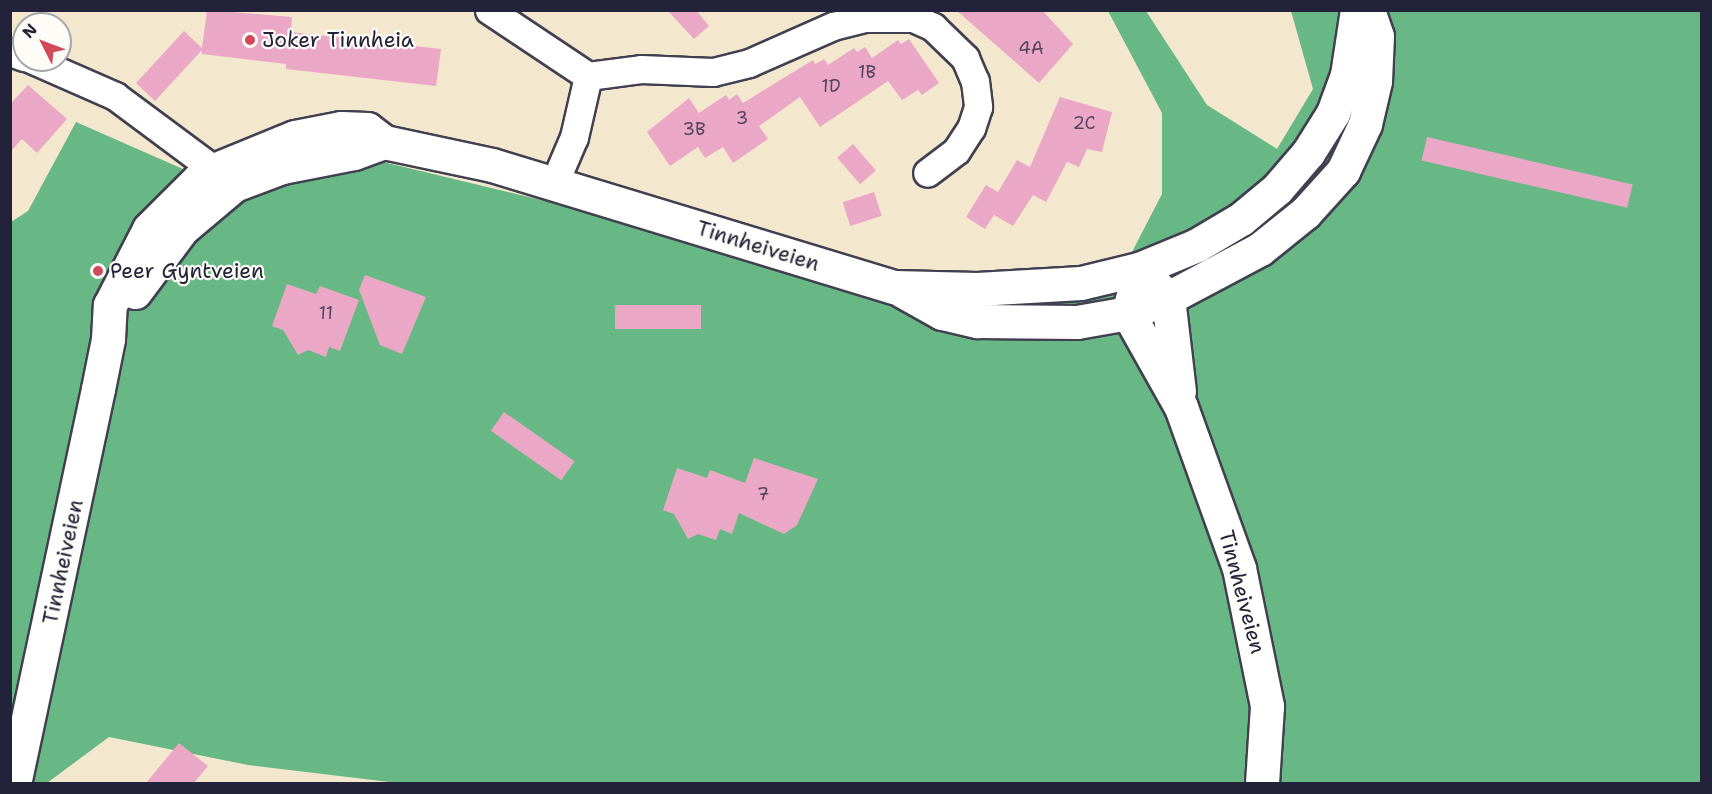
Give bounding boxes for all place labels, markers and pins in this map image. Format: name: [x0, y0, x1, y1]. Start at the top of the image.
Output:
place label: Joker Tinnheia: [262, 27, 414, 53]
marker: Joker Tinnheia: [243, 33, 257, 47]
place label: Peer Gyntveien: [110, 258, 264, 284]
marker: Peer Gyntveien: [91, 264, 105, 278]

